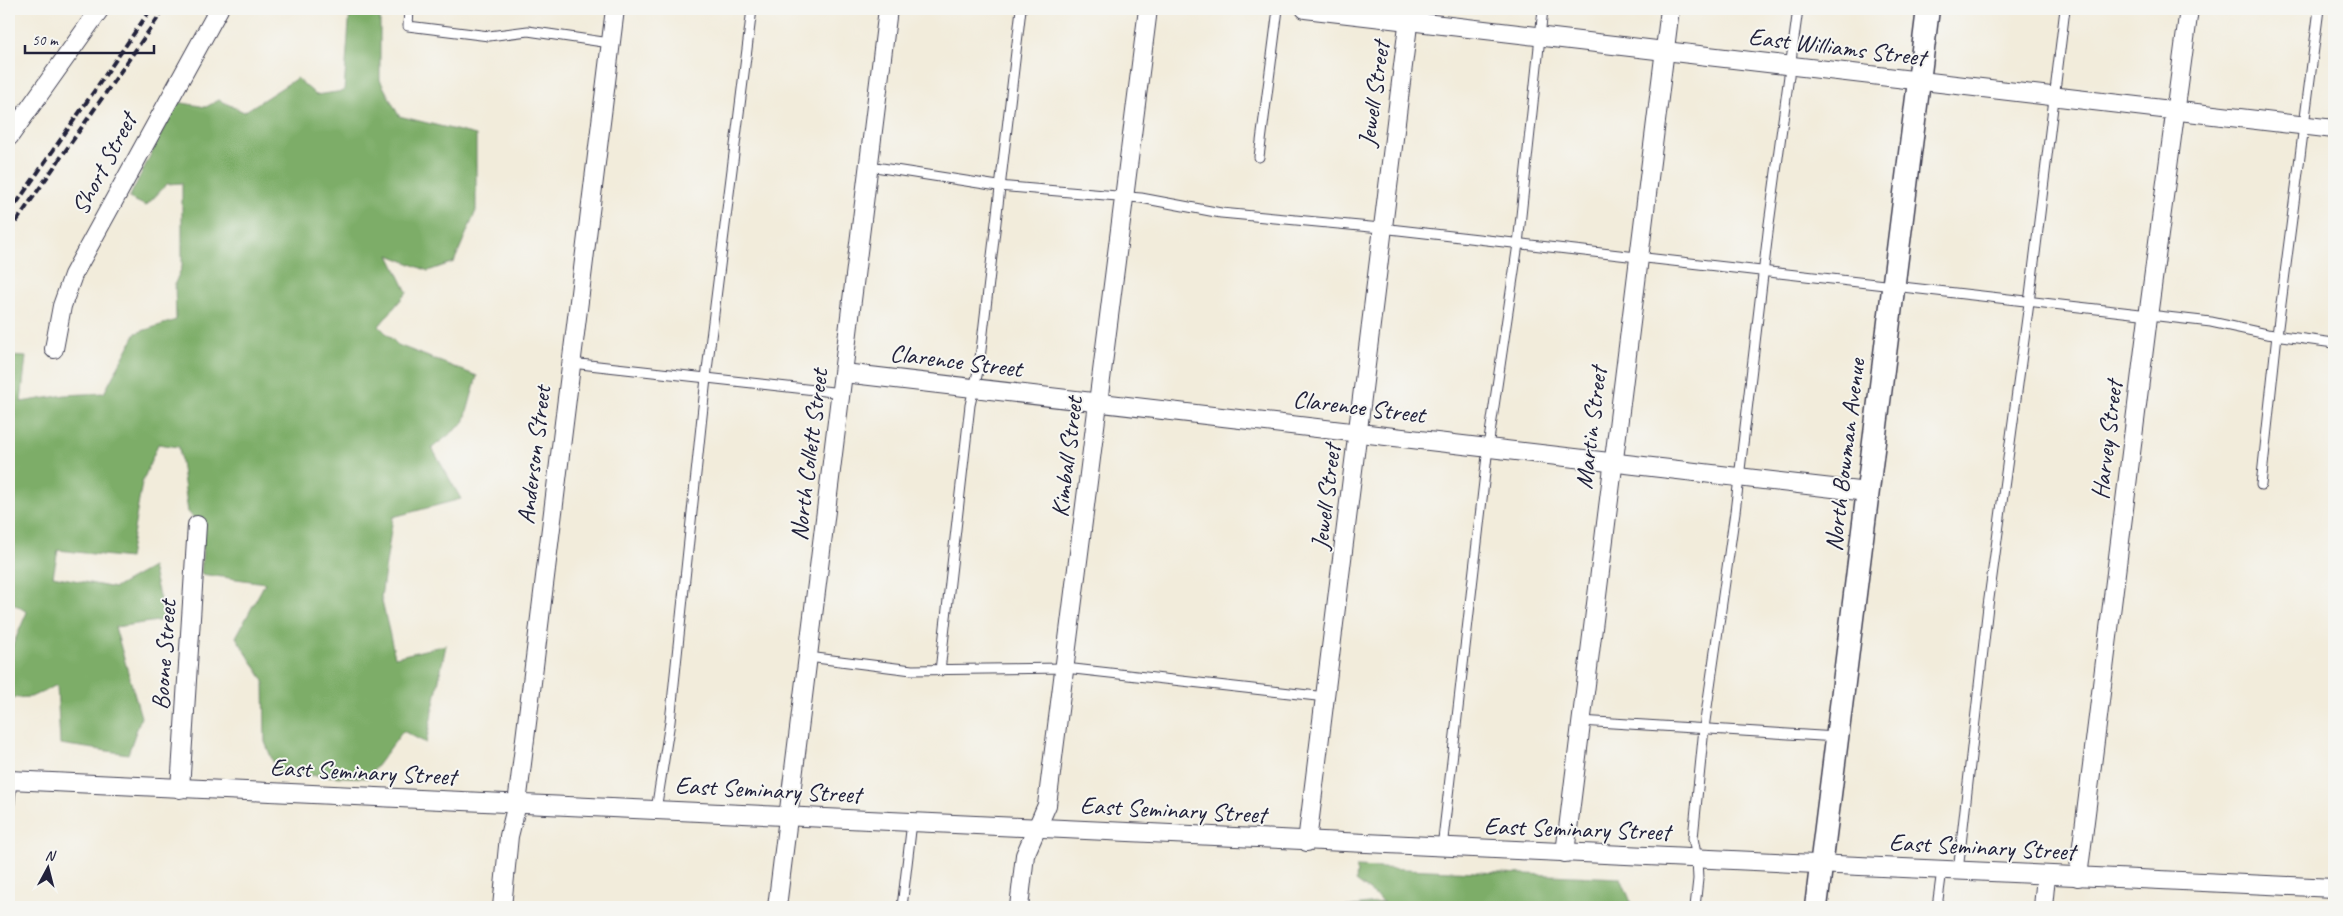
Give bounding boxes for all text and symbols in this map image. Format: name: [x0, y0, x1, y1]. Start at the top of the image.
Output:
street label: East Williams Street: [1747, 20, 1931, 74]
scale bar: [25, 22, 154, 54]
text: 50 m: [32, 31, 59, 50]
street label: Jewell Street: [1351, 36, 1398, 149]
street label: Short Street: [64, 104, 146, 220]
street label: Clarence Street: [888, 337, 1026, 385]
street label: North Bowman Avenue: [1817, 355, 1873, 553]
street label: Martin Street: [1568, 362, 1615, 491]
street label: North Collett Street: [783, 365, 836, 543]
street label: Harvey Street: [2084, 375, 2131, 501]
street label: Anderson Street: [510, 381, 559, 526]
street label: Clarence Street: [1291, 383, 1429, 431]
street label: Kimball Street: [1044, 392, 1091, 519]
street label: Jewell Street: [1304, 439, 1349, 552]
street label: Boone Street: [144, 596, 184, 711]
street label: East Seminary Street: [269, 751, 461, 793]
street label: East Seminary Street: [674, 769, 866, 811]
street label: East Seminary Street: [1079, 789, 1271, 831]
street label: East Seminary Street: [1483, 810, 1674, 848]
street label: East Seminary Street: [1888, 826, 2080, 868]
north arrow: [22, 844, 72, 894]
text: N: [44, 847, 57, 865]

